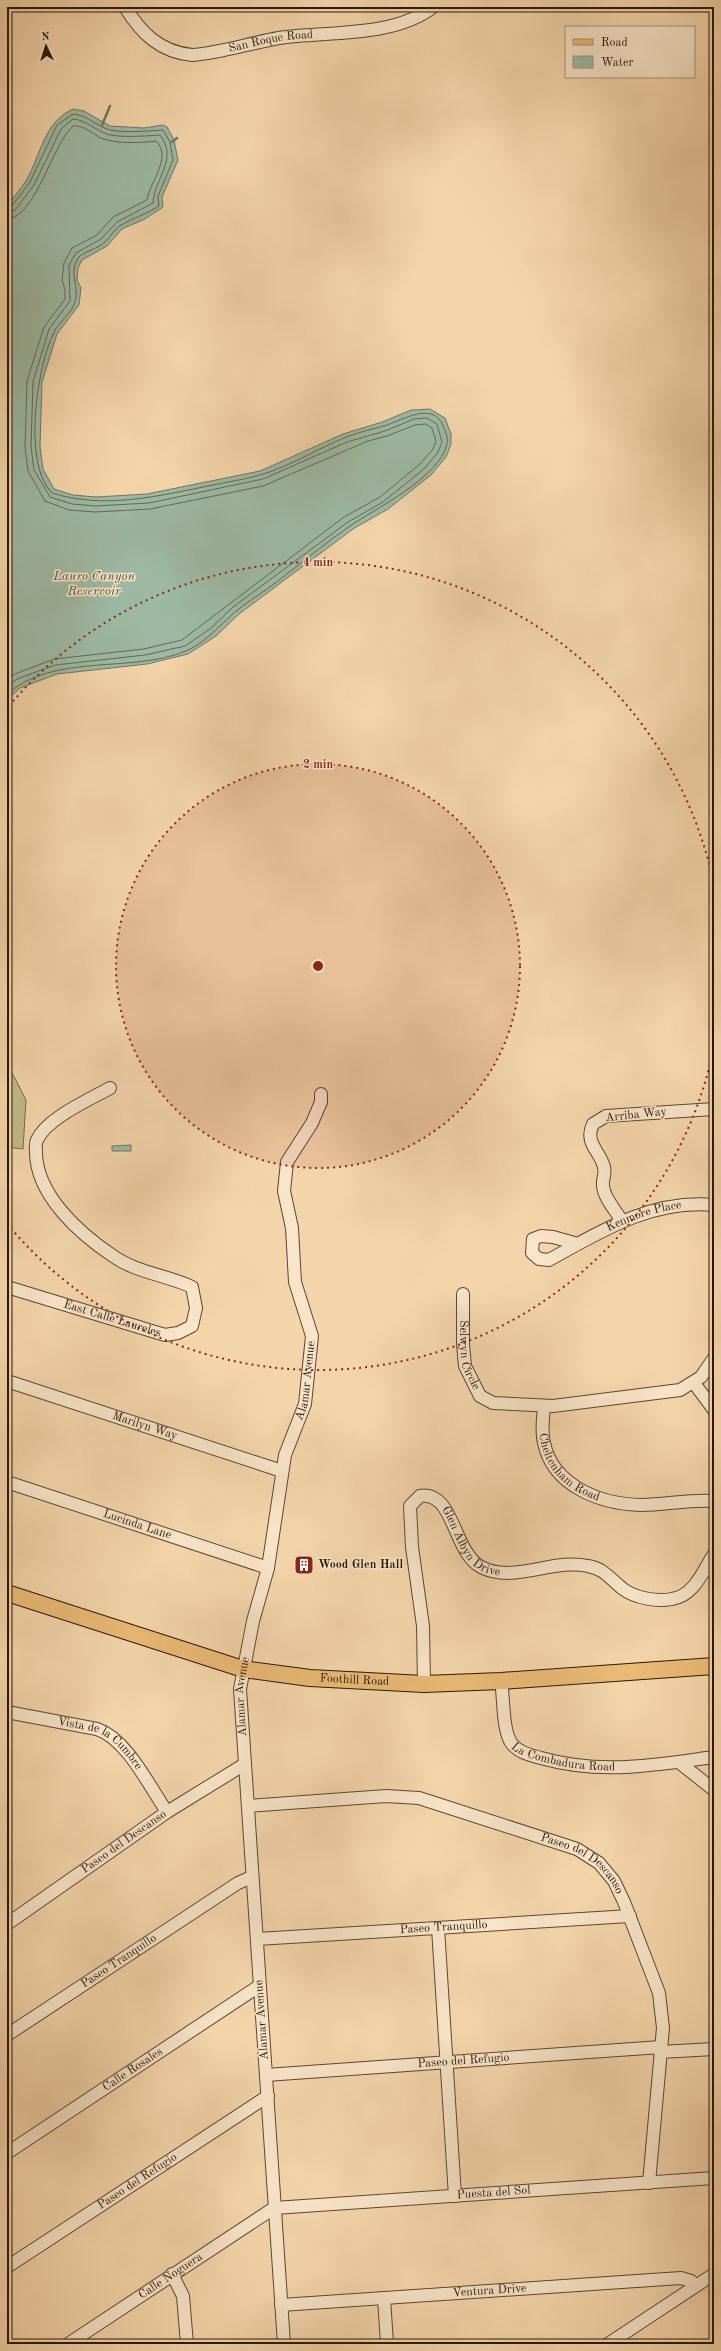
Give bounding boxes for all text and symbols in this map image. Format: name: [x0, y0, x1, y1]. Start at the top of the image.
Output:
north arrow: [26, 26, 66, 66]
legend: [565, 26, 695, 78]
street label: San Roque Road: [227, 29, 314, 55]
text: N: [41, 32, 51, 43]
text: Road: [601, 37, 628, 49]
text: Water: [601, 57, 634, 69]
text: 4 min: [303, 557, 333, 569]
water label: Lauro Canyon Reservoir: [52, 570, 135, 598]
text: 2 min: [303, 759, 333, 771]
centre of rings: [311, 959, 325, 973]
street label: Arriba Way: [605, 1106, 668, 1124]
street label: Kenmore Place: [604, 1199, 683, 1234]
street label: East Calle Laureles: [62, 1299, 162, 1339]
street label: Selwyn Circle: [457, 1320, 482, 1392]
street label: Alamar Avenue: [293, 1340, 317, 1422]
street label: Marilyn Way: [111, 1410, 179, 1443]
street label: Cheltenham Road: [536, 1432, 601, 1504]
street label: Glen Albyn Drive: [439, 1504, 502, 1579]
street label: Lucinda Lane: [102, 1508, 173, 1542]
building icon: Wood Glen Hall: [293, 1554, 315, 1576]
place label: Wood Glen Hall: [318, 1559, 403, 1571]
street label: Alamar Avenue: [234, 1655, 252, 1737]
street label: Foothill Road: [319, 1673, 390, 1688]
street label: Vista de la Cumbre: [56, 1716, 145, 1772]
street label: La Combadura Road: [509, 1741, 615, 1773]
street label: Paseo del Descanso: [79, 1808, 169, 1876]
street label: Paseo del Descanso: [539, 1832, 625, 1896]
street label: Paseo Tranquillo: [399, 1919, 488, 1936]
street label: Paseo Tranquillo: [79, 1932, 159, 1990]
street label: Alamar Avenue: [253, 1979, 271, 2060]
street label: Calle Rosales: [101, 2046, 165, 2094]
street label: Paseo del Refugio: [417, 2052, 510, 2070]
street label: Paseo del Refugio: [96, 2151, 179, 2212]
street label: Puesta del Sol: [456, 2185, 531, 2202]
street label: Calle Noguera: [137, 2251, 205, 2302]
street label: Ventura Drive: [452, 2282, 527, 2299]

